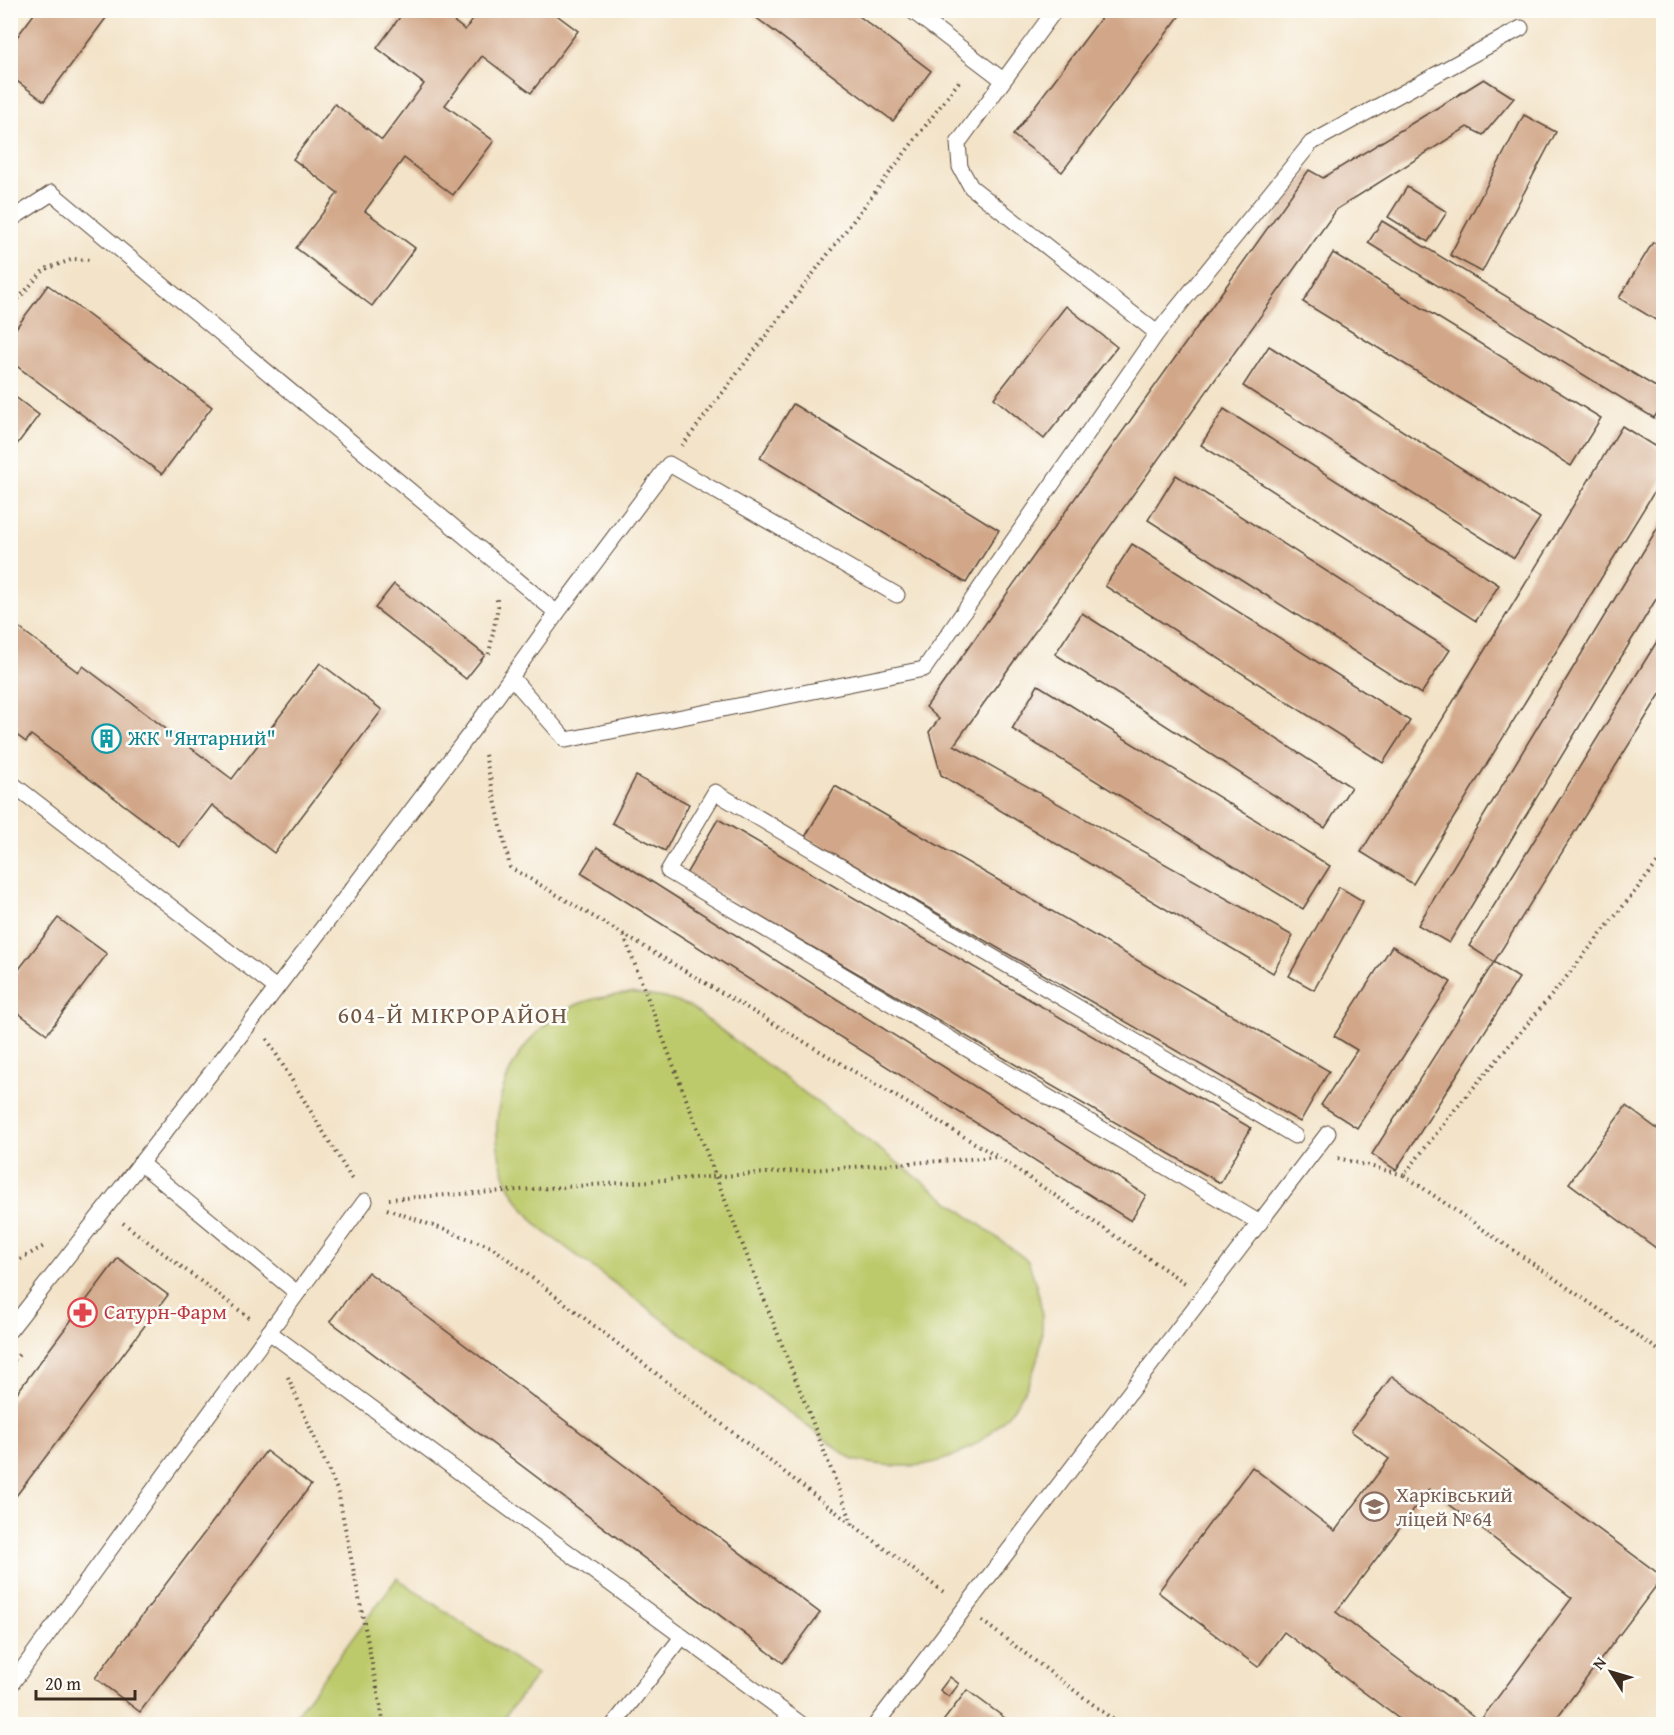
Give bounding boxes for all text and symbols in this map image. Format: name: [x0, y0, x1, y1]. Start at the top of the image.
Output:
building icon: ЖК "Янтарний": [91, 722, 123, 754]
place label: ЖК "Янтарний": [127, 722, 276, 753]
district label: 604-Й МІКРОРАЙОН: [338, 997, 568, 1032]
pharmacy icon: Сатурн-Фарм: [67, 1296, 99, 1328]
place label: Сатурн-Фарм: [104, 1296, 227, 1327]
place label: Харківський ліцей №64: [1396, 1479, 1513, 1534]
school or university icon: Харківський ліцей №64: [1359, 1491, 1391, 1523]
north arrow: [1581, 1642, 1641, 1702]
text: N: [1586, 1651, 1612, 1674]
scale bar: [36, 1663, 135, 1701]
text: 20 m: [45, 1670, 81, 1697]

